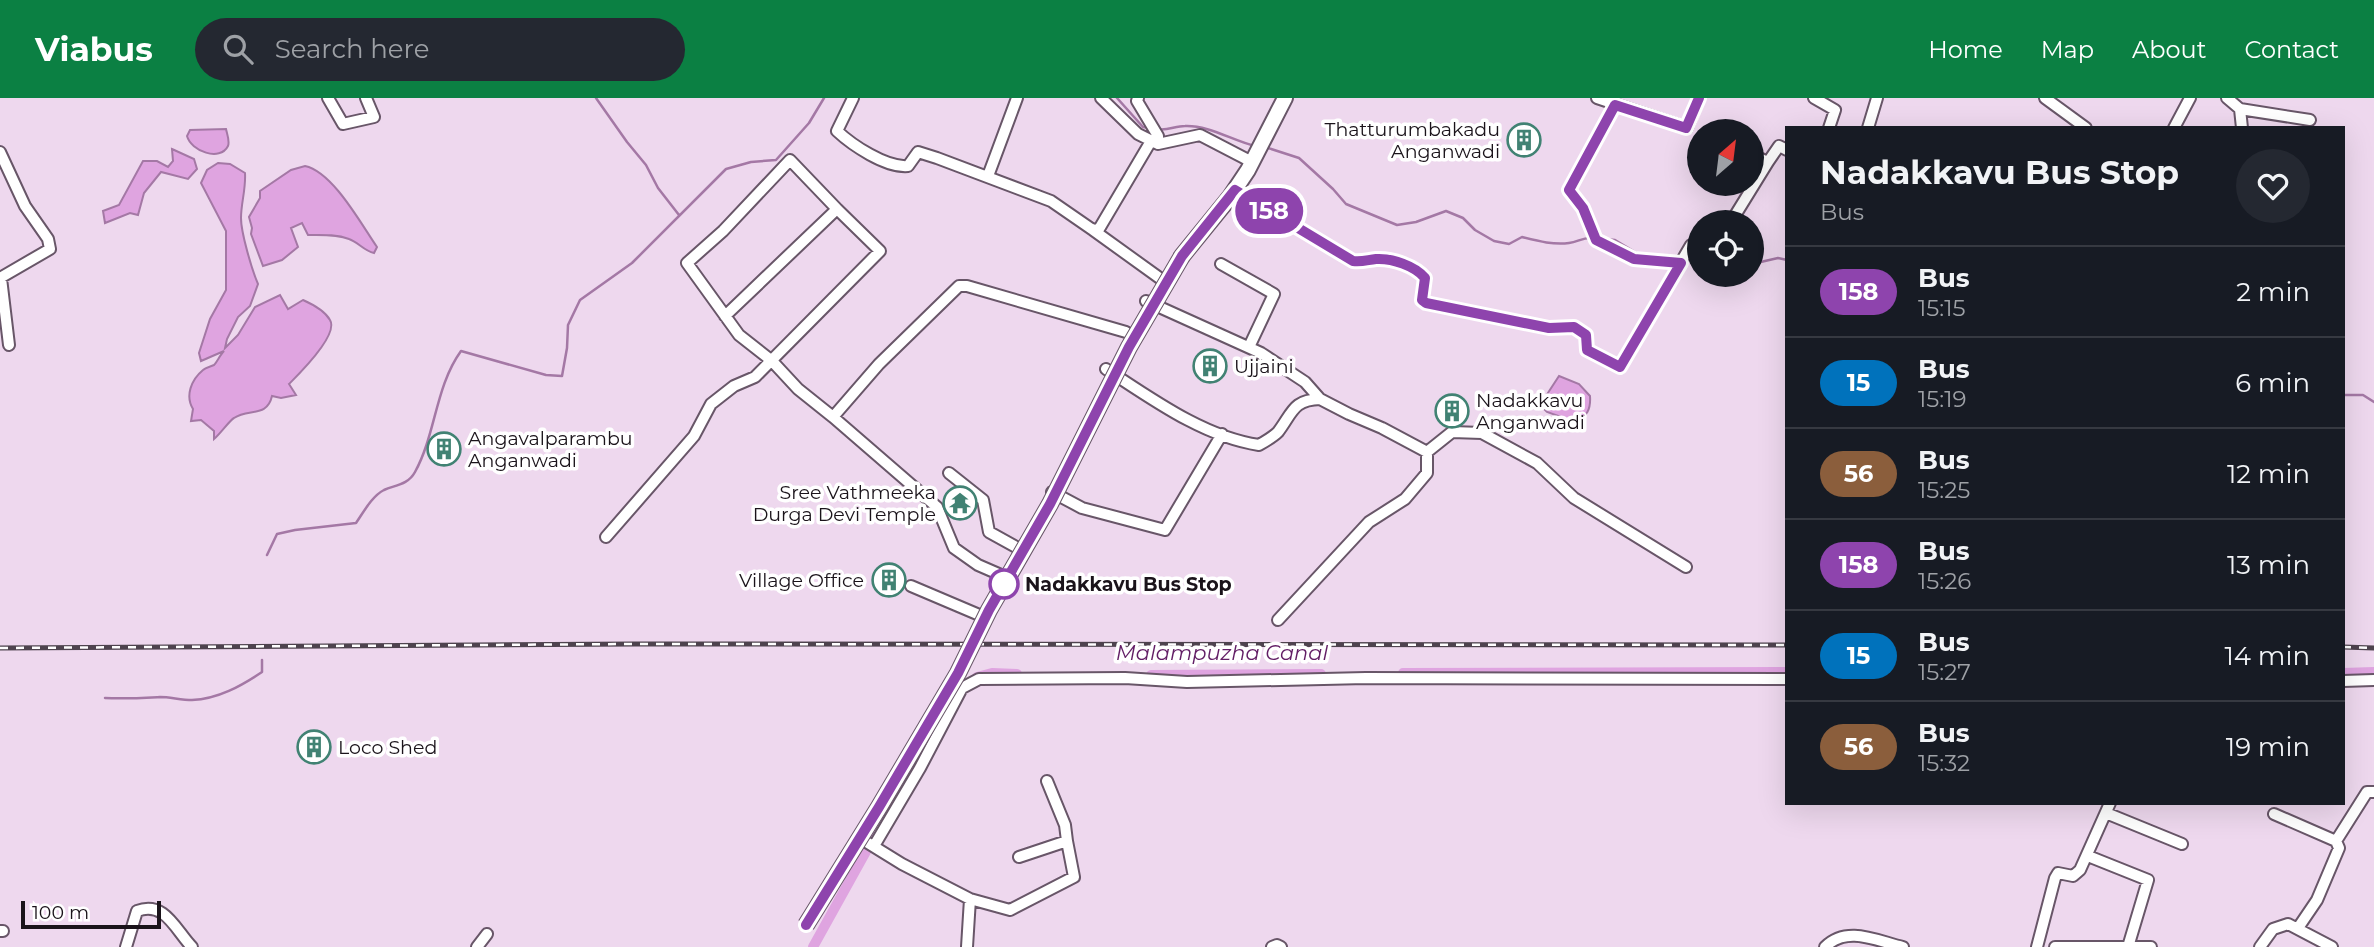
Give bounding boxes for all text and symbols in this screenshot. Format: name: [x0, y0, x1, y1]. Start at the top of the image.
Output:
search box: [195, 18, 685, 81]
text: Viabus: [35, 29, 153, 69]
icon: search: [219, 30, 257, 68]
text: Search here: [275, 33, 429, 65]
text: Home: [1928, 35, 2003, 64]
text: Map: [2041, 35, 2094, 64]
text: About: [2132, 35, 2206, 64]
text: Contact: [2244, 35, 2339, 64]
place label: Thatturumbakadu Anganwadi: [1325, 118, 1500, 163]
north arrow: [1687, 119, 1764, 196]
map controls: [1687, 119, 1764, 287]
building icon: Thatturumbakadu Anganwadi: [1505, 121, 1543, 159]
button: heart: [2236, 149, 2310, 223]
text: Nadakkavu Bus Stop: [1820, 152, 2179, 192]
line badge: 158: [1229, 188, 1309, 234]
text: 158: [1249, 196, 1289, 225]
text: Bus: [1820, 198, 1864, 226]
button: locate: [1687, 210, 1764, 287]
text: Bus: [1918, 262, 1970, 294]
text: 2 min: [2236, 276, 2310, 308]
text: 158: [1839, 277, 1878, 306]
text: 15:15: [1918, 294, 1966, 322]
building icon: Ujjaini: [1191, 347, 1229, 385]
text: Bus: [1918, 353, 1970, 385]
place label: Ujjaini: [1234, 355, 1294, 378]
text: 6 min: [2235, 367, 2310, 399]
text: 15: [1847, 368, 1870, 397]
text: 15:19: [1918, 385, 1967, 413]
place label: Nadakkavu Anganwadi: [1476, 389, 1585, 434]
building icon: Nadakkavu Anganwadi: [1433, 392, 1471, 430]
place label: Angavalparambu Anganwadi: [468, 427, 633, 472]
building icon: Angavalparambu Anganwadi: [425, 430, 463, 468]
text: Bus: [1918, 444, 1970, 476]
text: 12 min: [2227, 458, 2310, 490]
text: 56: [1844, 459, 1873, 488]
text: 15:25: [1918, 476, 1970, 504]
place label: Sree Vathmeeka Durga Devi Temple: [753, 481, 936, 526]
temple icon: Sree Vathmeeka Durga Devi Temple: [941, 484, 979, 522]
text: Bus: [1918, 535, 1970, 567]
text: 13 min: [2227, 549, 2310, 581]
text: 158: [1839, 550, 1878, 579]
building icon: Village Office: [870, 561, 908, 599]
text: 15:26: [1918, 567, 1971, 595]
place label: Village Office: [739, 569, 864, 592]
marker: Nadakkavu Bus Stop: [989, 569, 1019, 599]
place label: Nadakkavu Bus Stop: [1025, 573, 1232, 596]
text: Bus: [1918, 626, 1970, 658]
water label: Malampuzha Canal: [1116, 640, 1329, 665]
text: 14 min: [2224, 640, 2310, 672]
text: 15: [1847, 641, 1870, 670]
text: 15:27: [1918, 658, 1971, 686]
text: Bus: [1918, 717, 1970, 749]
building icon: Loco Shed: [295, 728, 333, 766]
text: 19 min: [2226, 731, 2310, 763]
text: 56: [1844, 732, 1873, 761]
place label: Loco Shed: [338, 736, 437, 759]
text: 15:32: [1918, 749, 1970, 777]
scale bar: [21, 898, 161, 930]
text: 100 m: [32, 901, 89, 924]

